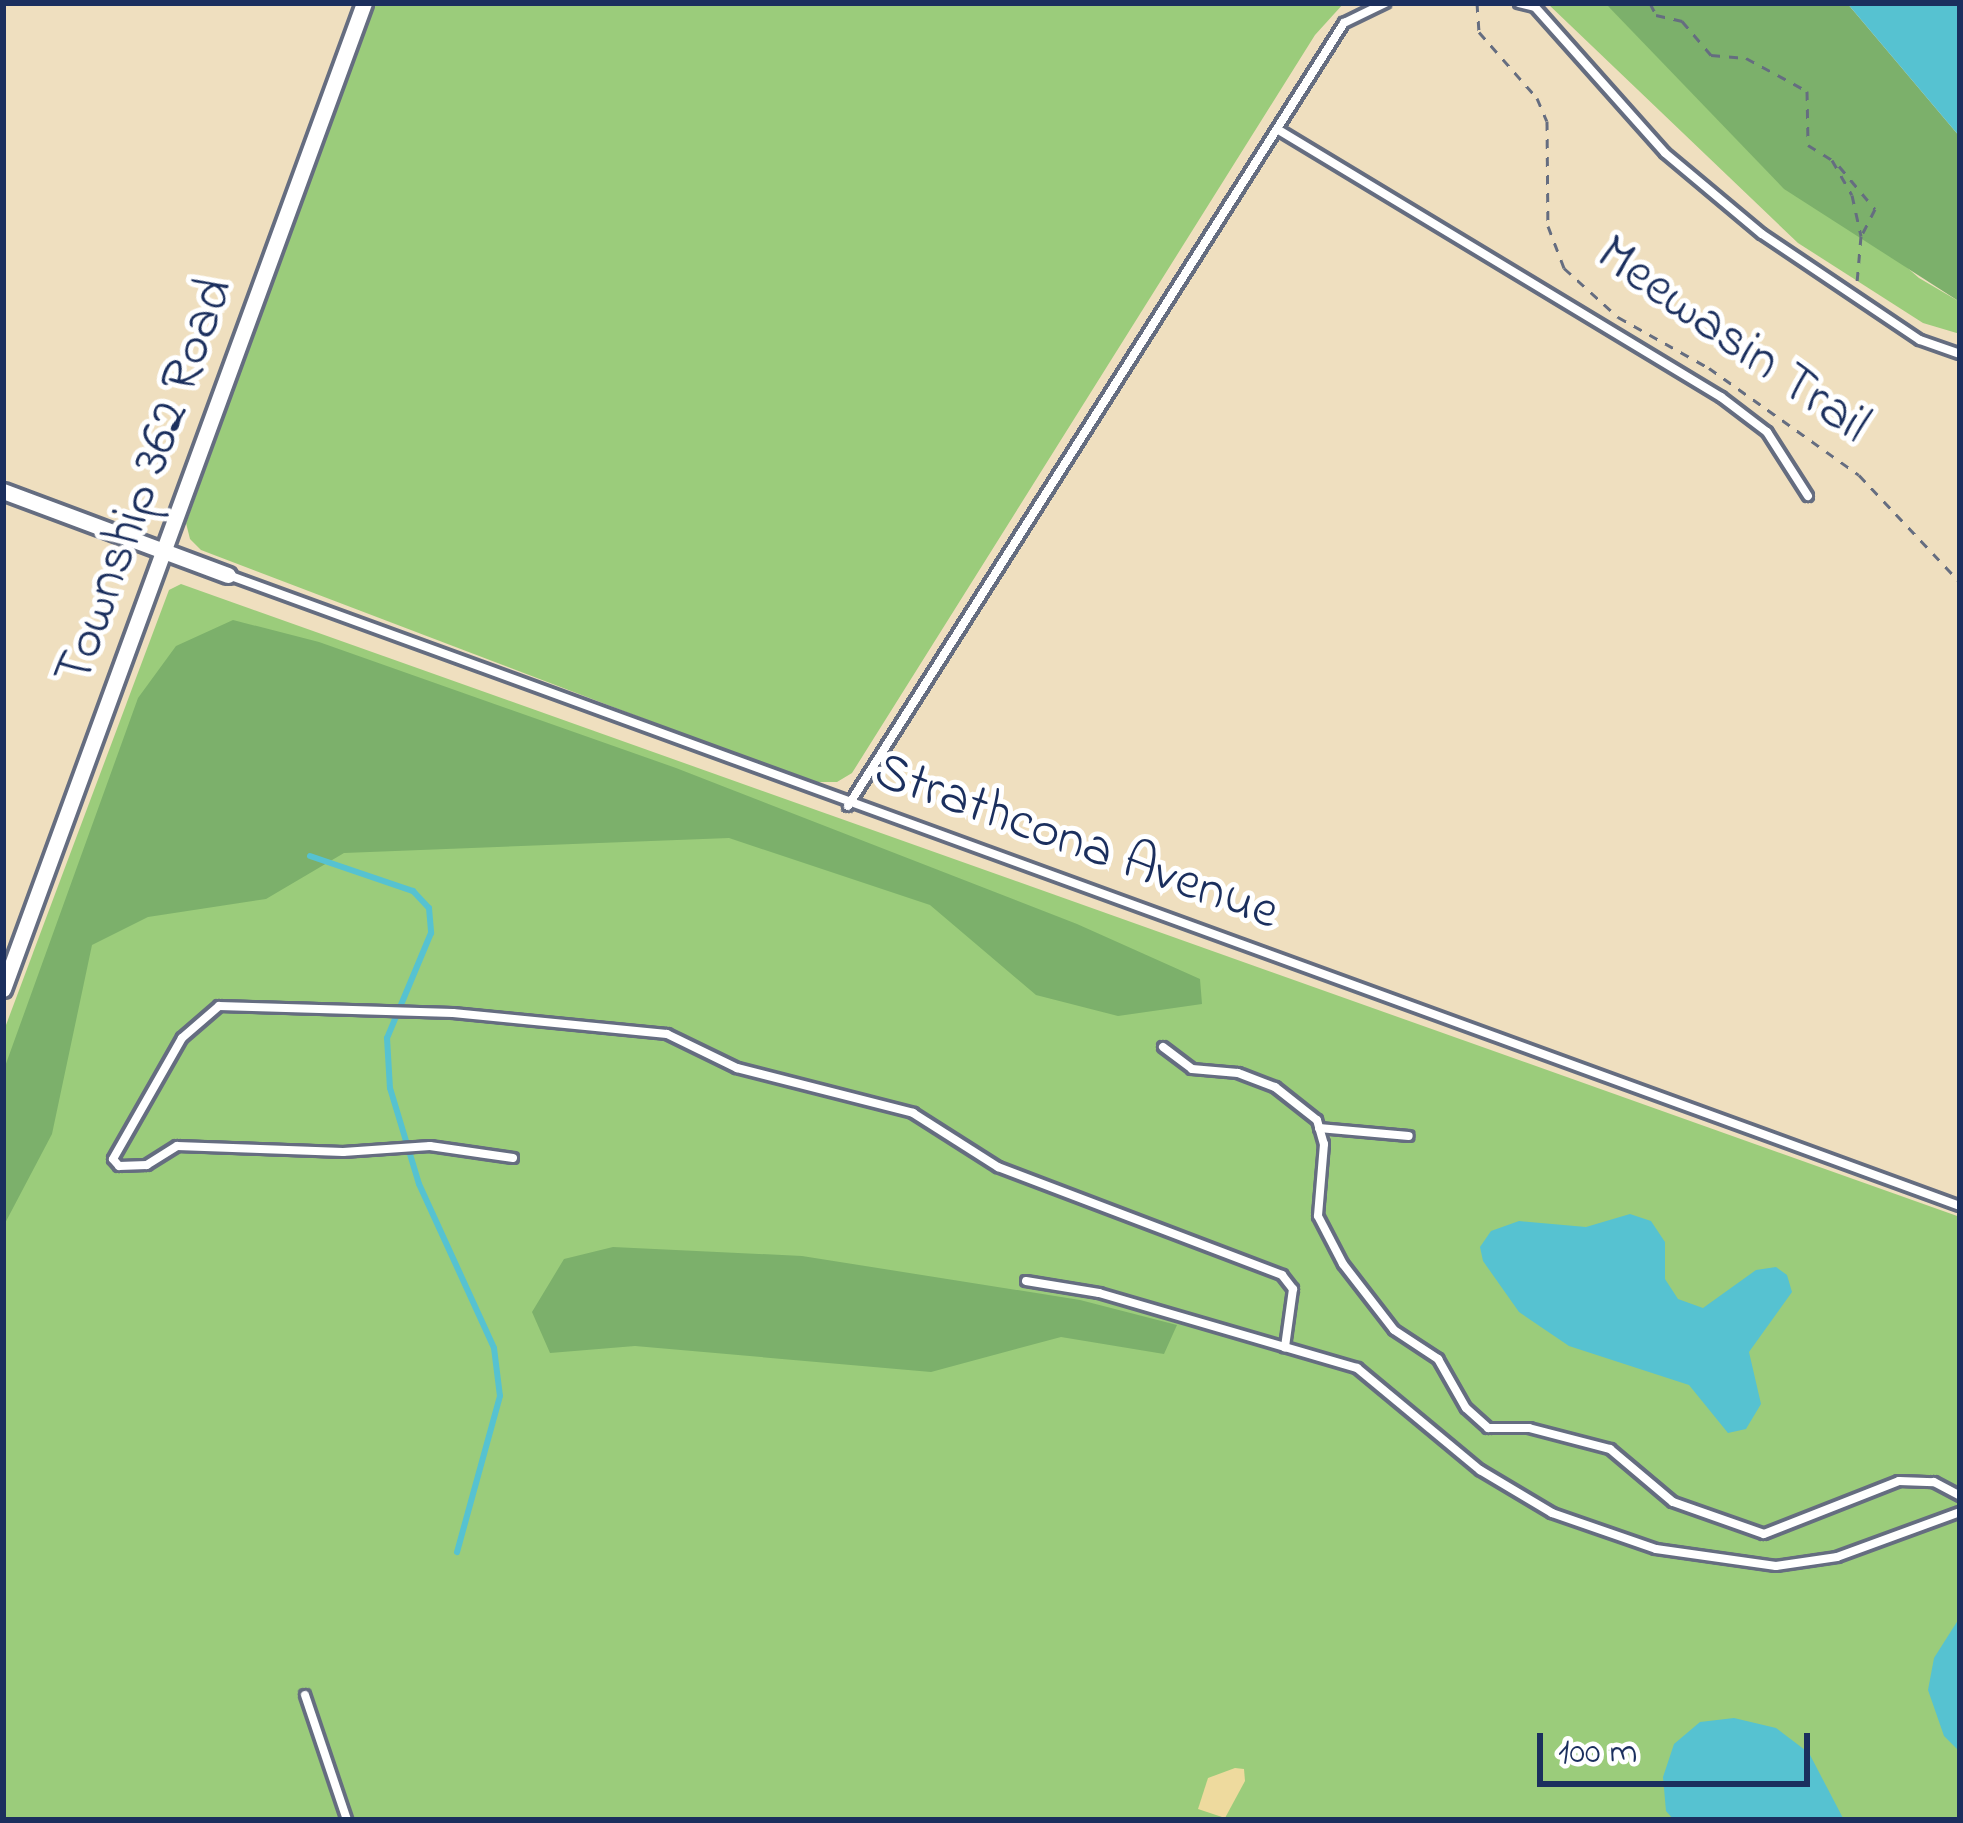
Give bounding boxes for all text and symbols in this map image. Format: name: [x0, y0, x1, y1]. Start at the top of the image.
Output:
street label: Meewasin Trail: [1583, 223, 1881, 459]
street label: Township 362 Road: [42, 270, 250, 694]
street label: Strathcona Avenue: [865, 740, 1287, 946]
scale bar: [1543, 1709, 1816, 1783]
text: 100 m: [1558, 1727, 1638, 1780]

